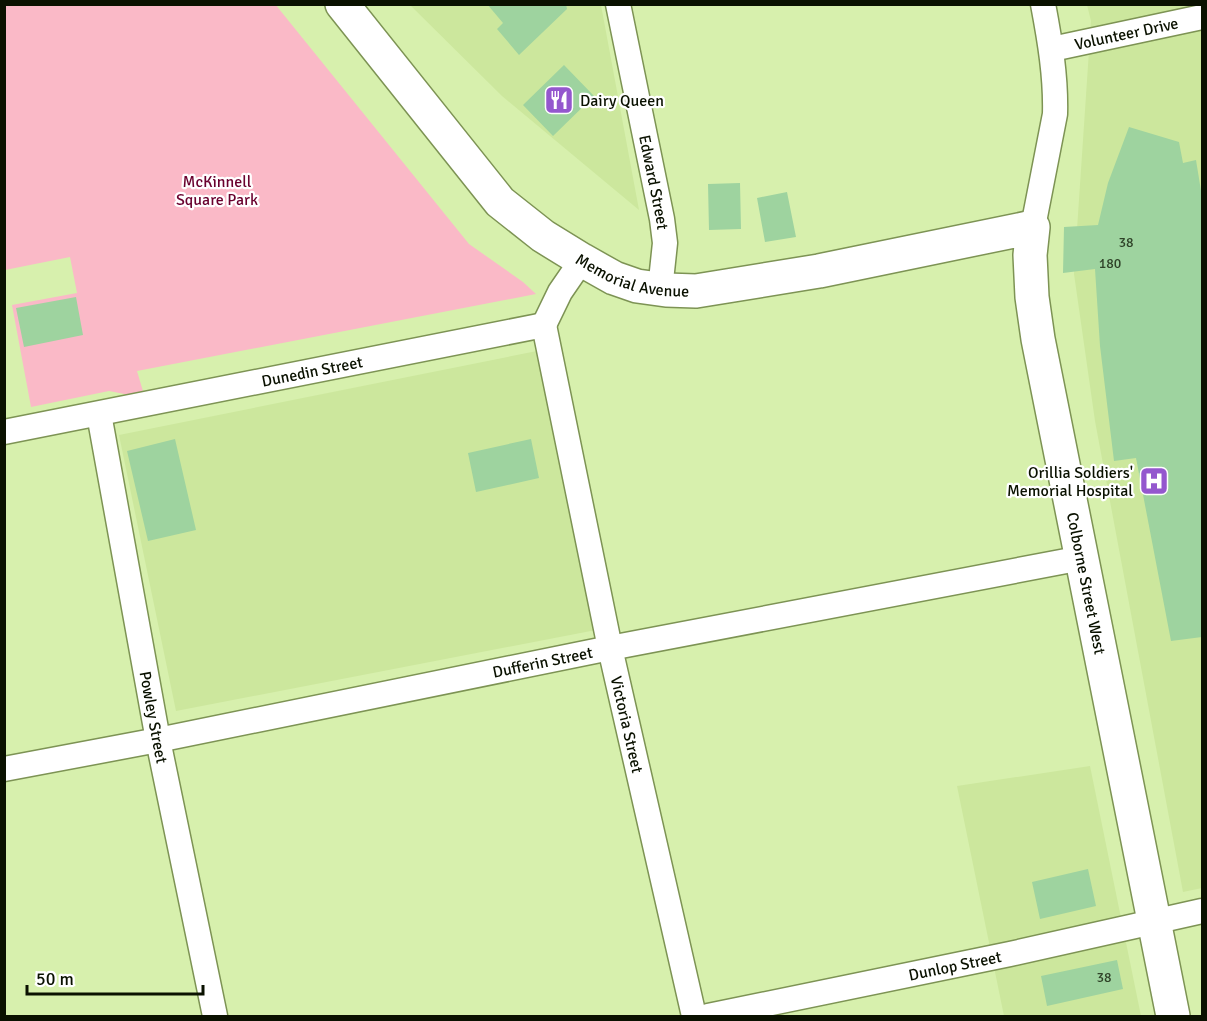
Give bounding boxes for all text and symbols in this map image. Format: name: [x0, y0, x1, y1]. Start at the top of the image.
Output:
street label: Volunteer Drive: [1073, 13, 1180, 55]
restaurant icon: Dairy Queen: [543, 84, 575, 116]
place label: Dairy Queen: [580, 91, 664, 111]
street label: Edward Street: [634, 133, 672, 231]
park label: McKinnell Square Park: [176, 172, 258, 210]
house number: 38: [1118, 234, 1134, 251]
street label: Memorial Avenue: [572, 249, 690, 302]
house number: 180: [1099, 255, 1121, 272]
street label: Dunedin Street: [260, 352, 365, 392]
place label: Orillia Soldiers' Memorial Hospital: [1007, 463, 1133, 501]
hospital icon: Orillia Soldiers' Memorial Hospital: [1138, 465, 1170, 497]
street label: Colborne Street West: [1062, 511, 1110, 657]
street label: Dufferin Street: [491, 643, 595, 683]
street label: Powley Street: [135, 669, 172, 766]
street label: Victoria Street: [606, 674, 647, 775]
street label: Dunlop Street: [907, 947, 1004, 986]
scale bar: [27, 958, 202, 996]
text: 50 m: [36, 968, 74, 990]
house number: 38: [1096, 969, 1112, 986]

